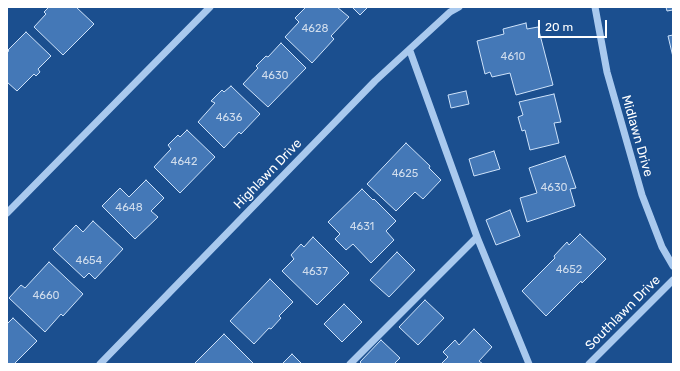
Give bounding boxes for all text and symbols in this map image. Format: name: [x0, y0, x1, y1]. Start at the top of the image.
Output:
scale bar: [540, 12, 609, 38]
text: 20 m: [545, 20, 573, 34]
house number: 4628: [302, 22, 328, 36]
house number: 4610: [501, 50, 525, 64]
house number: 4630: [261, 69, 289, 83]
street label: Midlawn Drive: [618, 93, 656, 179]
house number: 4636: [216, 111, 242, 125]
street label: Highlawn Drive: [231, 136, 305, 212]
house number: 4642: [171, 155, 197, 169]
house number: 4625: [392, 167, 418, 181]
house number: 4630: [540, 181, 568, 195]
house number: 4648: [115, 201, 143, 215]
house number: 4631: [350, 220, 374, 234]
house number: 4654: [76, 254, 102, 268]
house number: 4652: [556, 263, 582, 277]
house number: 4637: [302, 265, 328, 279]
street label: Southlawn Drive: [582, 272, 664, 354]
house number: 4660: [32, 289, 60, 303]

